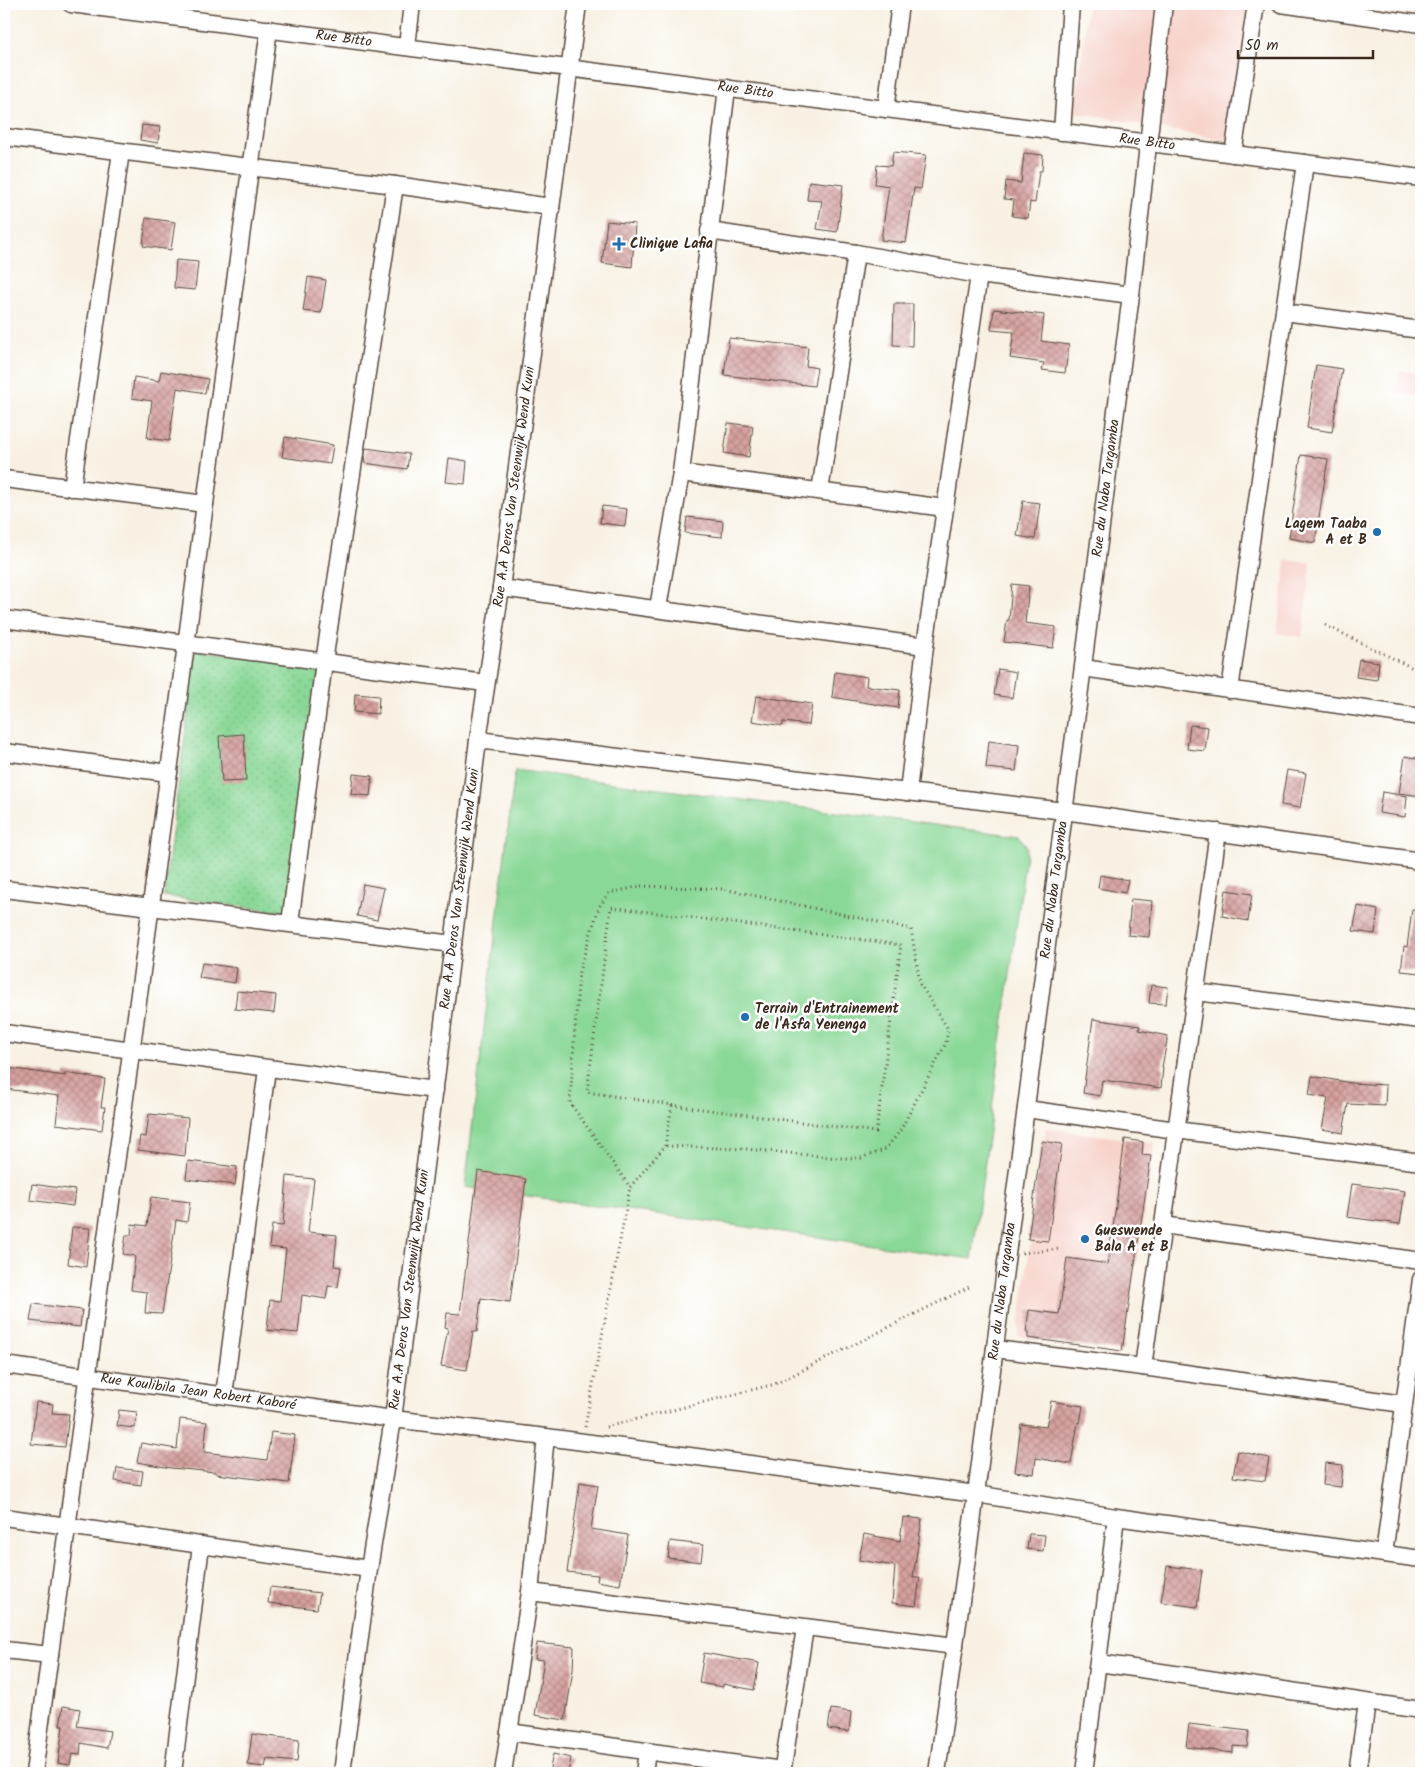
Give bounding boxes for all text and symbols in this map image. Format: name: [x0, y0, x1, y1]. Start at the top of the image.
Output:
street label: Rue Bitto: [314, 24, 373, 53]
scale bar: [1238, 28, 1372, 60]
text: 50 m: [1245, 34, 1279, 58]
street label: Rue Bitto: [716, 76, 775, 105]
street label: Rue Bitto: [1118, 128, 1176, 157]
place label: Clinique Lafia: [630, 233, 713, 255]
marker: Clinique Lafia: [612, 237, 626, 251]
street label: Rue A.A Deros Van Steenwijk Wend Kuni: [487, 364, 541, 608]
street label: Rue du Naba Targamba: [1086, 418, 1126, 558]
place label: Lagem Taaba A et B: [1285, 513, 1367, 551]
marker: Lagem Taaba A et B: [1371, 526, 1383, 538]
street label: Rue A.A Deros Van Steenwijk Wend Kuni: [434, 766, 486, 1011]
street label: Rue du Naba Targamba: [1034, 819, 1074, 960]
place label: Terrain d'Entrainement de l'Asfa Yenenga: [755, 998, 899, 1036]
marker: Terrain d'Entrainement de l'Asfa Yenenga: [739, 1011, 751, 1023]
street label: Rue A.A Deros Van Steenwijk Wend Kuni: [383, 1167, 436, 1411]
place label: Gueswende Bala A et B: [1095, 1220, 1169, 1258]
street label: Rue du Naba Targamba: [982, 1221, 1022, 1362]
marker: Gueswende Bala A et B: [1079, 1233, 1091, 1245]
street label: Rue Koulibila Jean Robert Kaboré: [99, 1368, 298, 1417]

